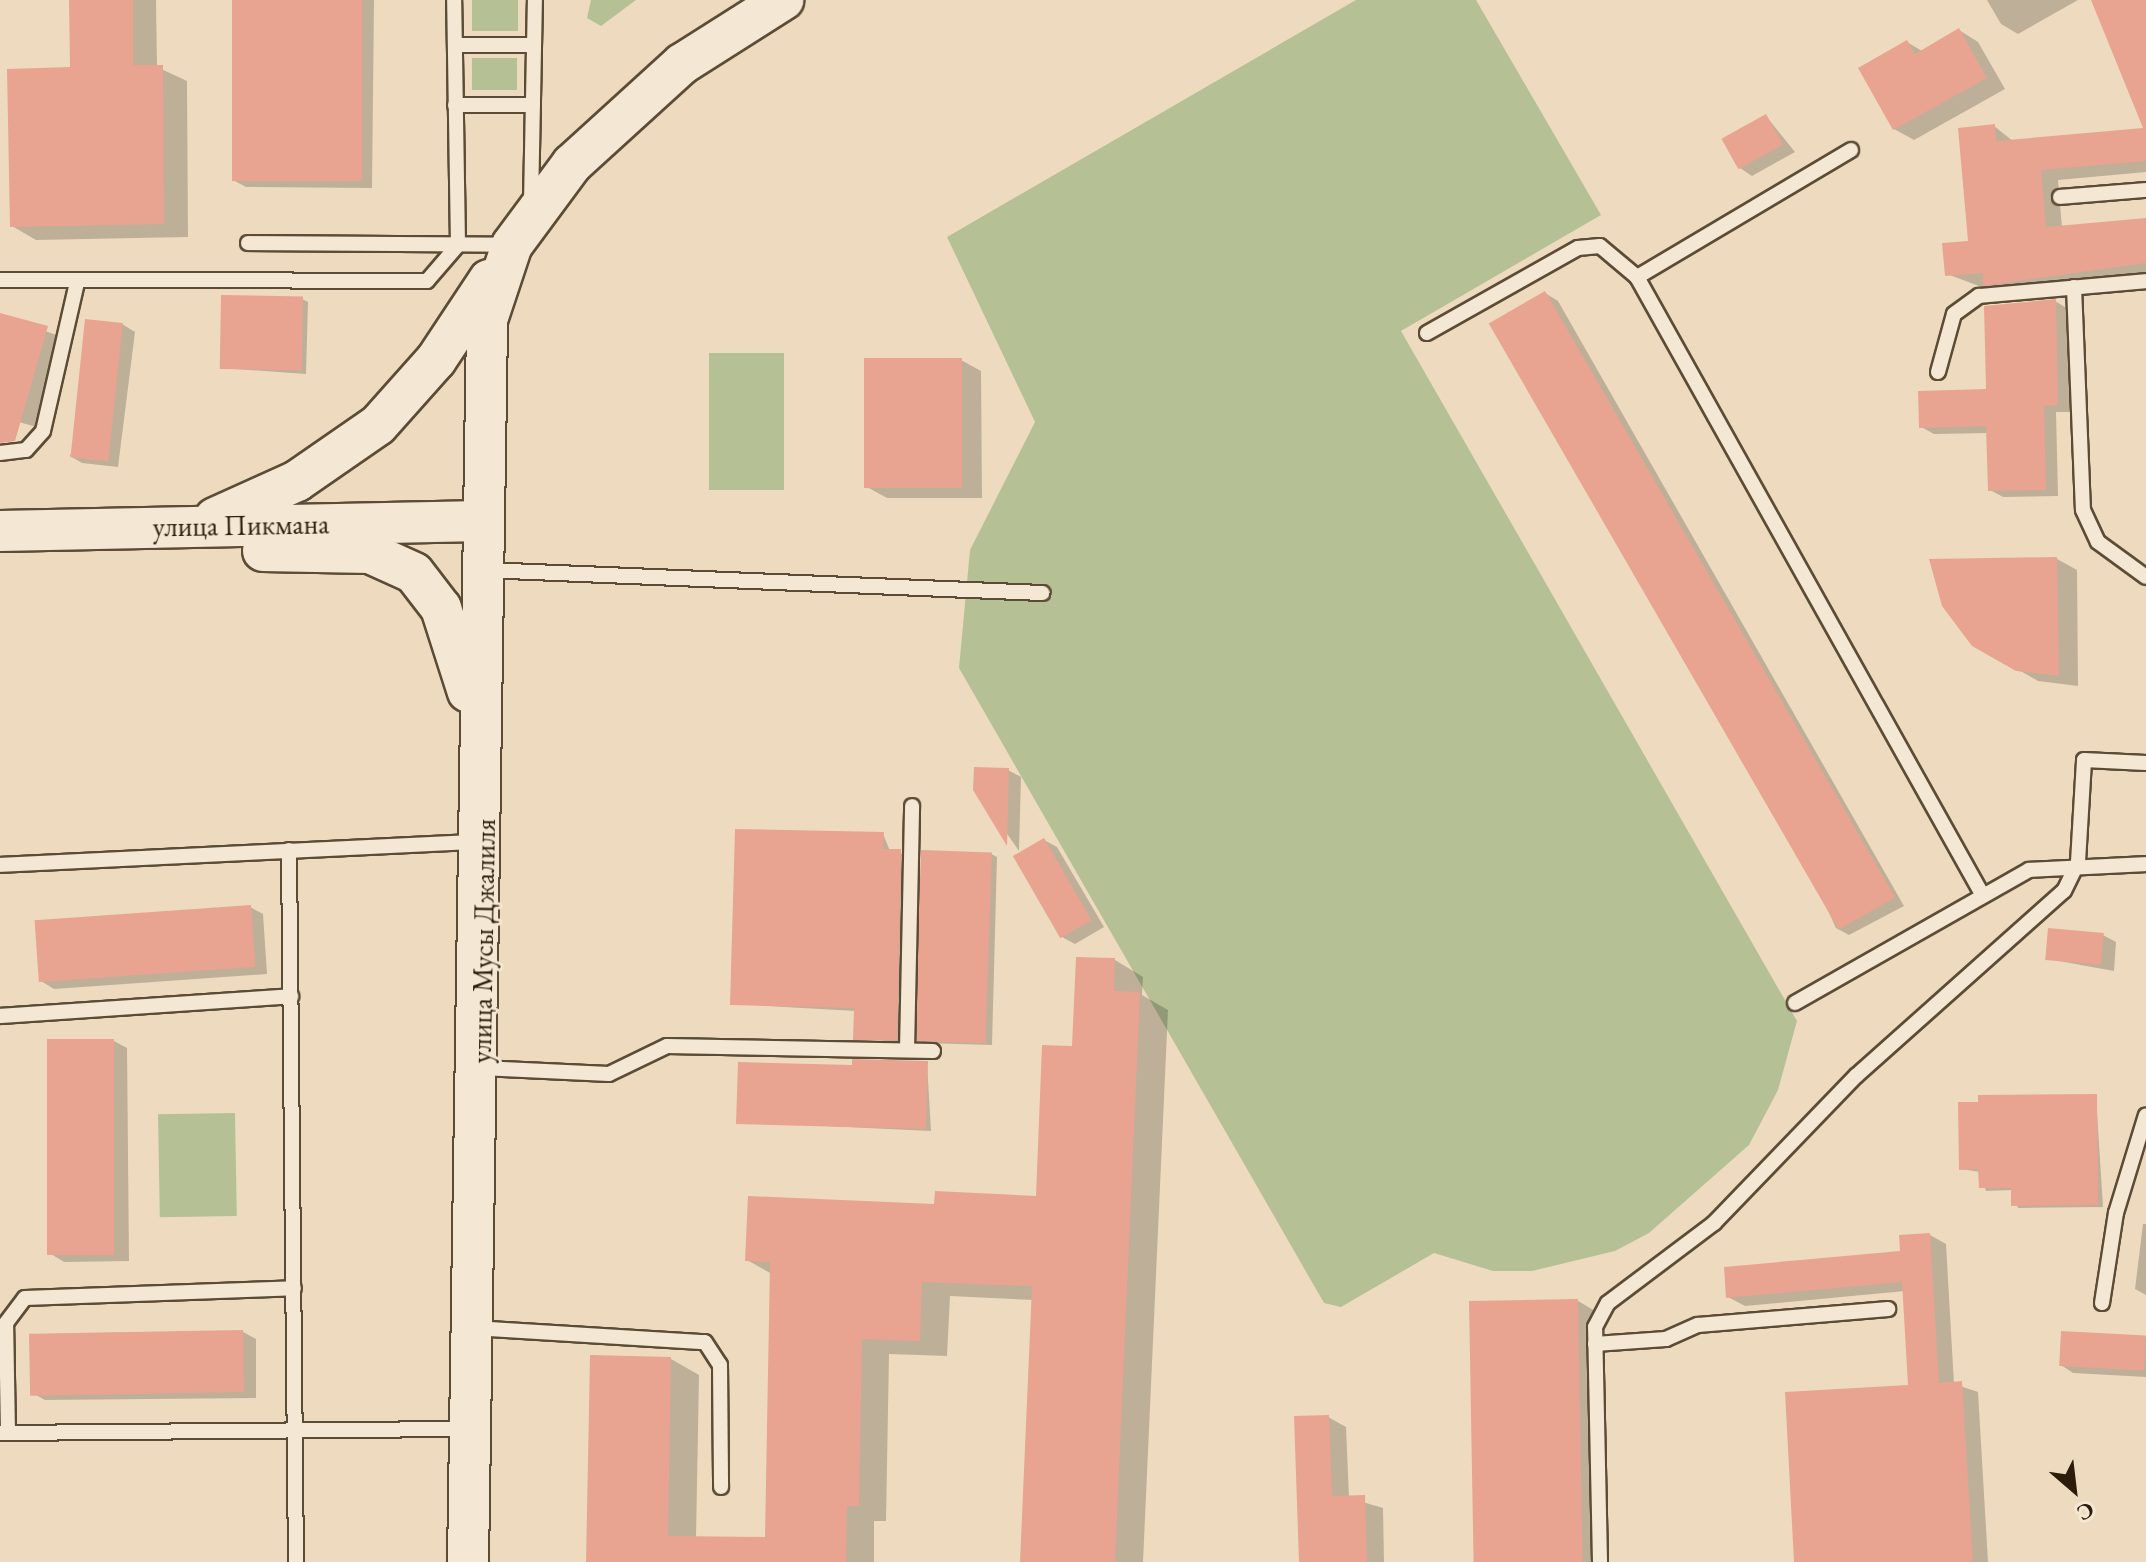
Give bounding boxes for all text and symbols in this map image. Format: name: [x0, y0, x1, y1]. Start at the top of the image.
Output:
street label: улица Пикмана: [152, 507, 330, 543]
street label: улица Мусы Джалиля: [464, 818, 502, 1064]
north arrow: [2034, 1450, 2114, 1530]
text: С: [2072, 1495, 2099, 1528]

